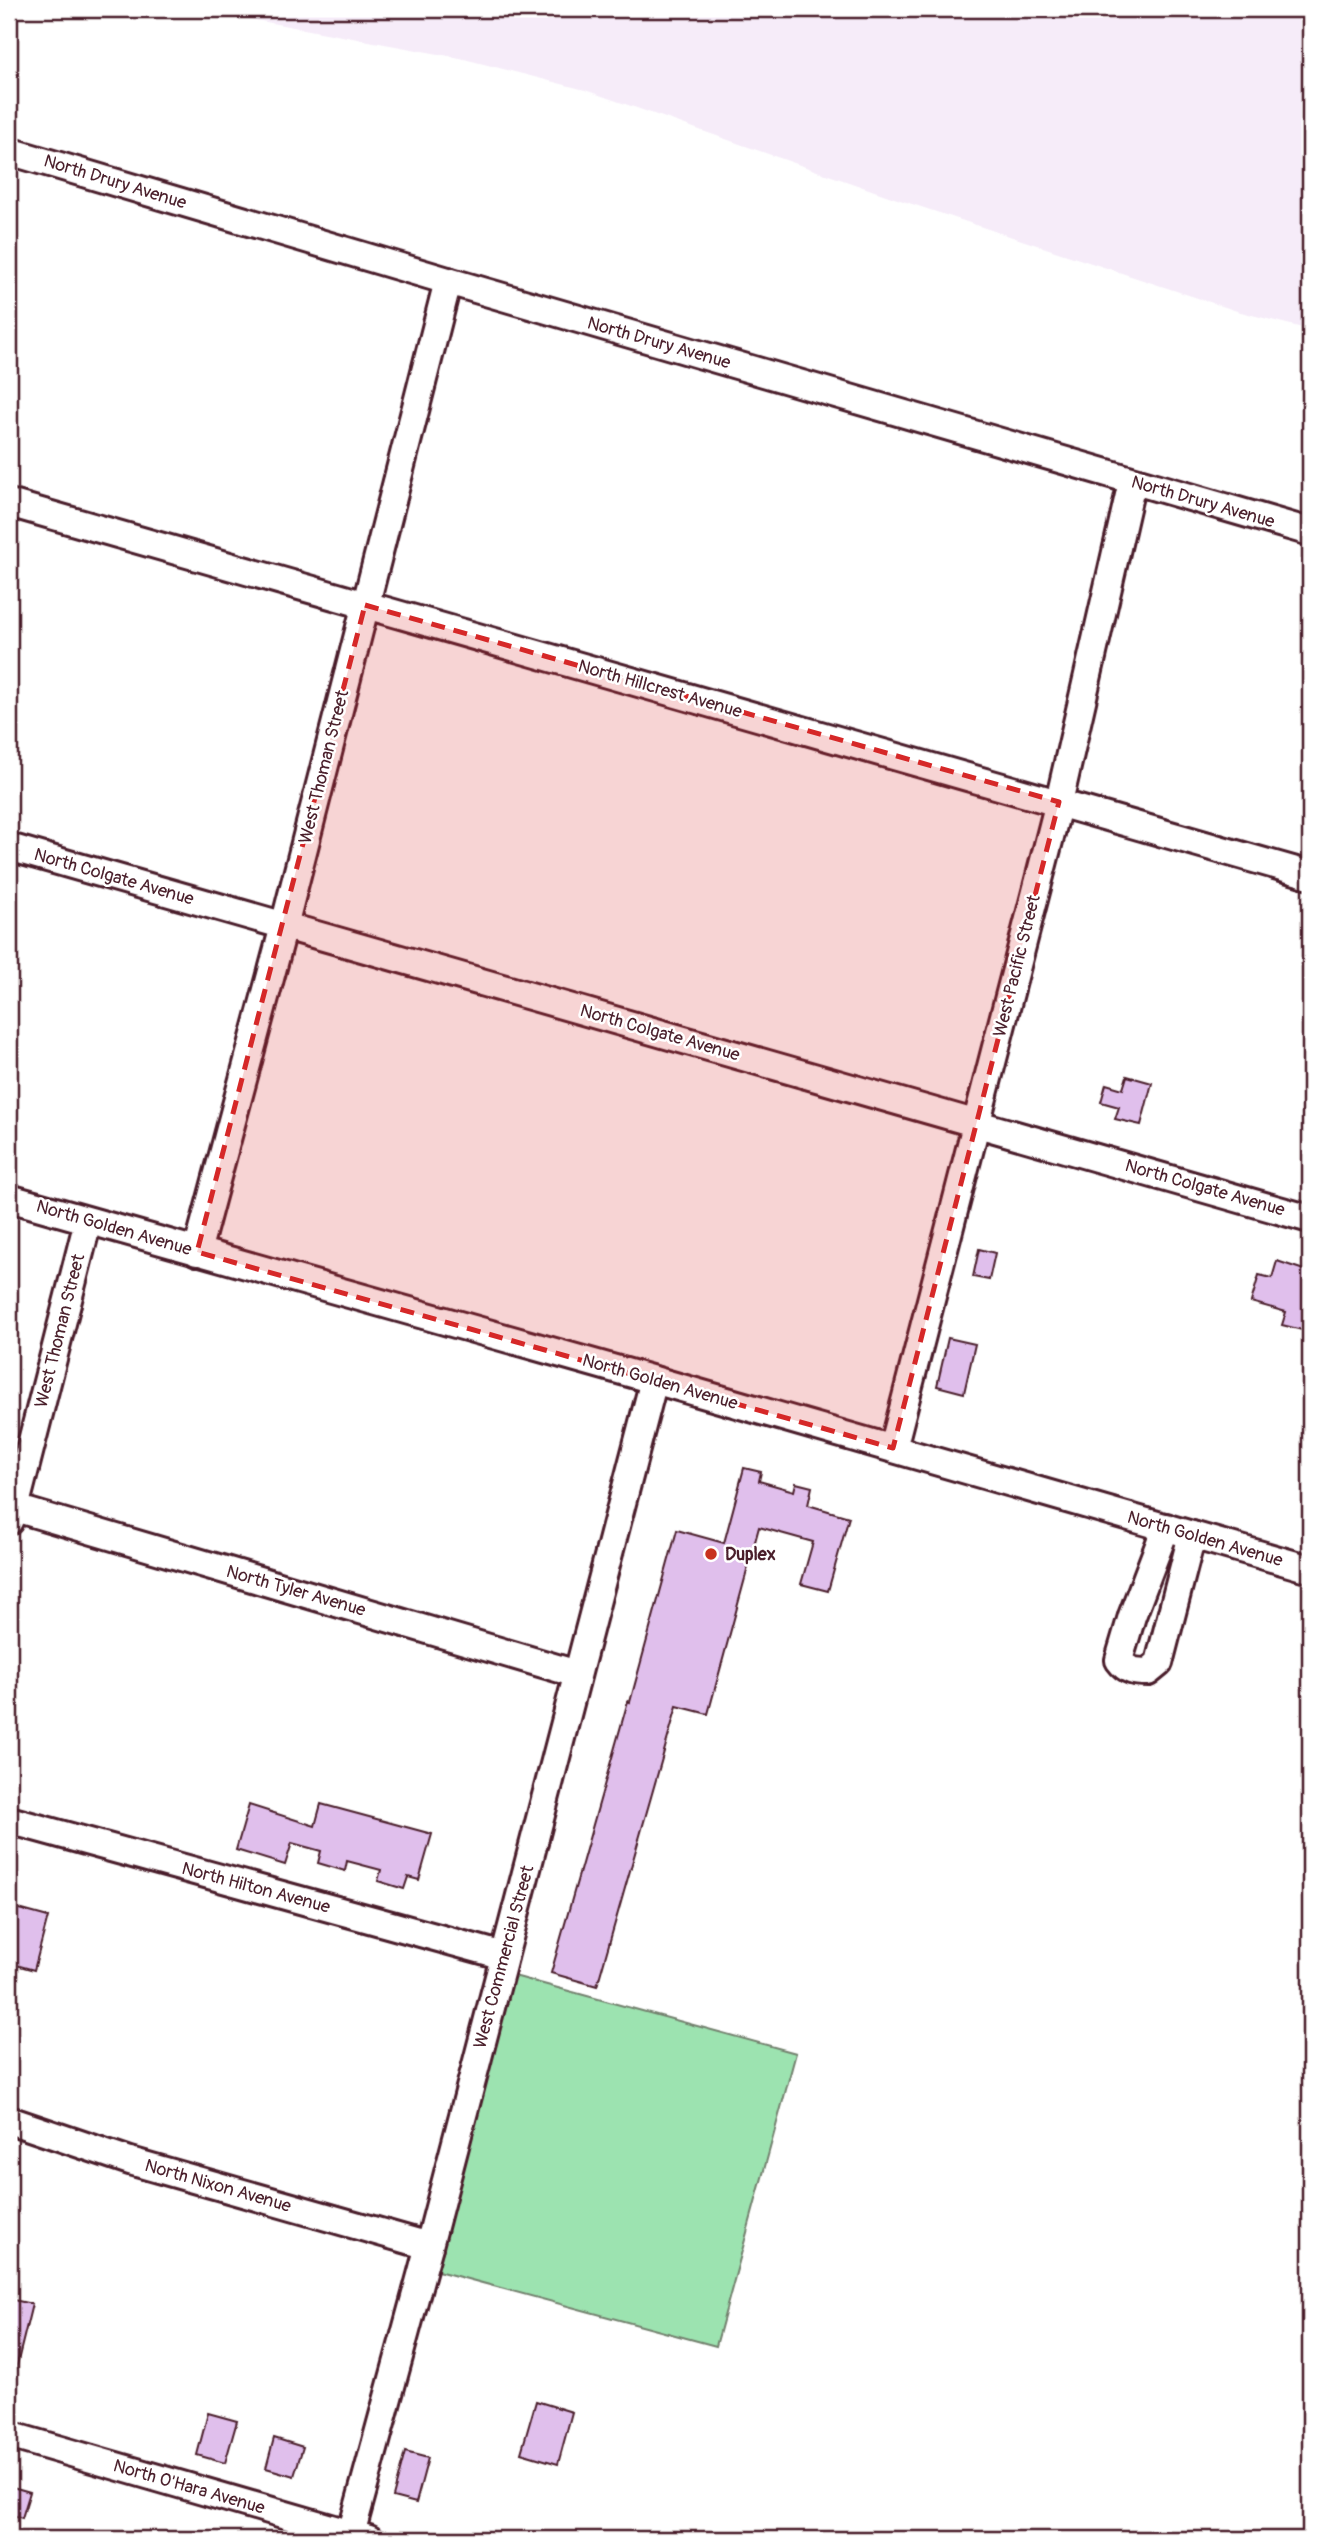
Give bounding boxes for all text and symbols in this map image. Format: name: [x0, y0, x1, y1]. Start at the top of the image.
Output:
street label: North Drury Avenue: [41, 149, 189, 215]
street label: North Drury Avenue: [585, 312, 733, 374]
street label: North Drury Avenue: [1129, 471, 1277, 533]
street label: North Hillcrest Avenue: [575, 655, 745, 723]
street label: West Thoman Street: [294, 687, 354, 846]
street label: North Colgate Avenue: [31, 843, 197, 911]
street label: West Pacific Street: [988, 892, 1046, 1039]
street label: North Colgate Avenue: [577, 999, 743, 1067]
street label: North Colgate Avenue: [1122, 1154, 1288, 1222]
street label: North Golden Avenue: [34, 1195, 195, 1261]
street label: West Thoman Street: [30, 1251, 90, 1410]
street label: North Golden Avenue: [580, 1349, 741, 1415]
street label: North Golden Avenue: [1125, 1506, 1286, 1572]
place label: Duplex: [725, 1543, 776, 1566]
marker: Duplex: [703, 1546, 719, 1562]
street label: North Tyler Avenue: [224, 1560, 368, 1622]
street label: North Hilton Avenue: [179, 1857, 333, 1919]
street label: West Commercial Street: [468, 1862, 540, 2051]
street label: North Nixon Avenue: [142, 2154, 294, 2218]
street label: North O'Hara Avenue: [111, 2454, 268, 2520]

